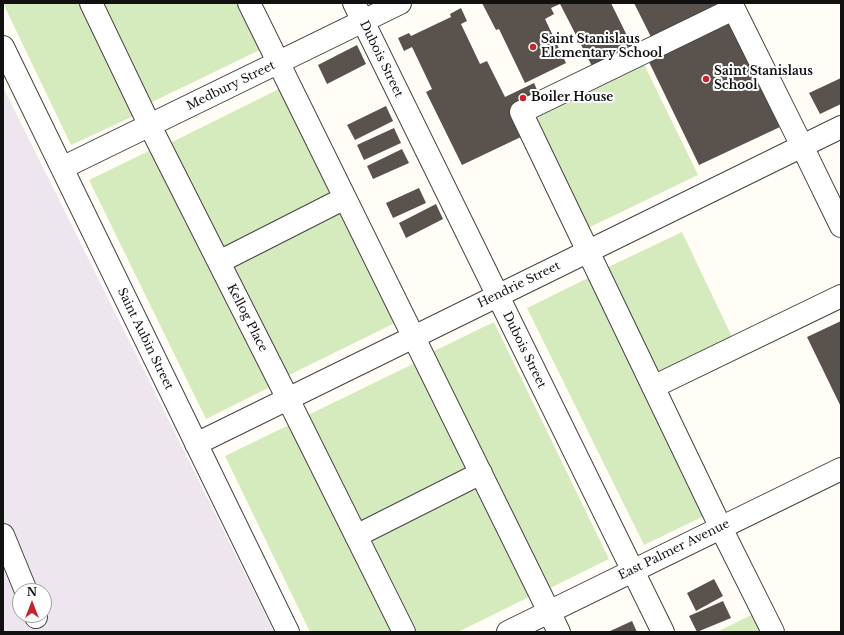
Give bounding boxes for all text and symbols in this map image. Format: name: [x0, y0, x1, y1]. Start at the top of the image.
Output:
street label: Dubois Street: [356, 18, 406, 100]
place label: Saint Stanislaus Elementary School: [541, 33, 662, 61]
marker: Saint Stanislaus Elementary School: [528, 42, 538, 52]
street label: Medbury Street: [184, 58, 278, 114]
place label: Saint Stanislaus School: [714, 65, 813, 93]
marker: Saint Stanislaus School: [701, 74, 711, 84]
place label: Boiler House: [531, 91, 613, 105]
marker: Boiler House: [518, 93, 528, 103]
street label: Hendrie Street: [475, 259, 563, 311]
street label: Kellog Place: [224, 282, 270, 354]
street label: Saint Aubin Street: [114, 286, 176, 392]
street label: Dubois Street: [499, 309, 549, 391]
street label: East Palmer Avenue: [616, 517, 732, 583]
north arrow: [12, 583, 52, 623]
text: N: [27, 585, 37, 599]

